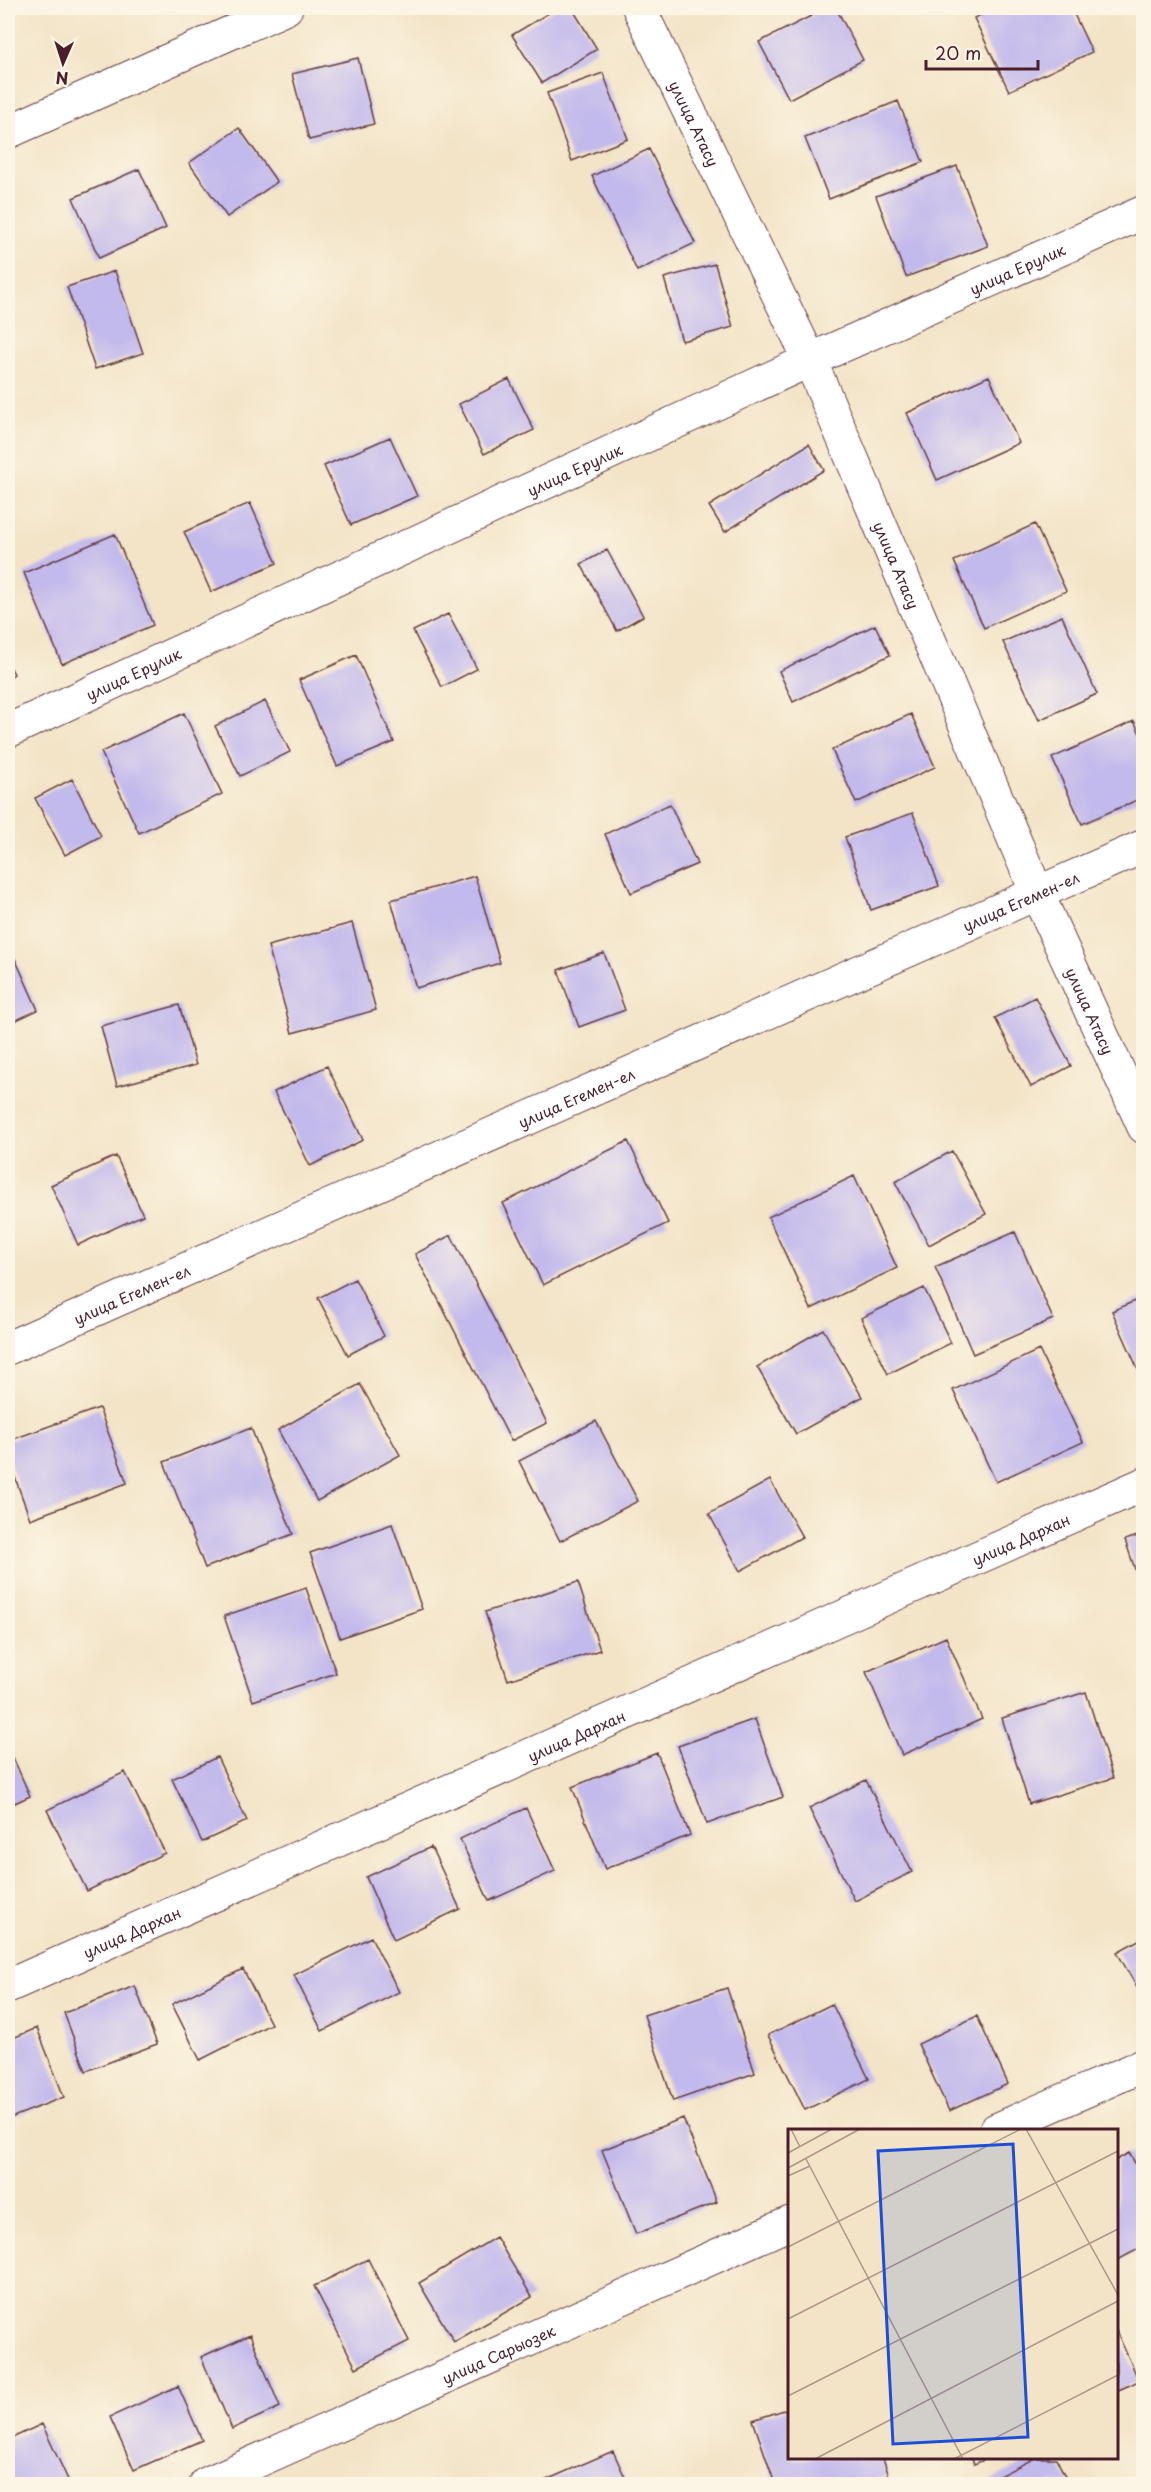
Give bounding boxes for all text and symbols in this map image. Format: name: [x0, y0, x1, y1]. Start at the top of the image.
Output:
north arrow: [33, 33, 93, 93]
scale bar: [926, 33, 1038, 71]
text: 20 m: [935, 39, 981, 66]
text: N: [55, 67, 69, 91]
street label: улица Атасу: [664, 76, 726, 170]
street label: улица Ерулик: [965, 237, 1069, 300]
street label: улица Ерулик: [523, 437, 626, 501]
street label: улица Атасу: [868, 517, 926, 612]
street label: улица Ерулик: [82, 641, 185, 705]
street label: улица Егемен-ел: [959, 865, 1083, 936]
street label: улица Атасу: [1061, 963, 1121, 1058]
street label: улица Егемен-ел: [514, 1061, 638, 1133]
street label: улица Егемен-ел: [70, 1258, 194, 1329]
street label: улица Дархан: [968, 1507, 1073, 1570]
street label: улица Дархан: [523, 1703, 629, 1767]
street label: улица Дархан: [79, 1900, 184, 1963]
inset map: [788, 2129, 1118, 2459]
street label: улица Сарыозек: [438, 2318, 559, 2389]

